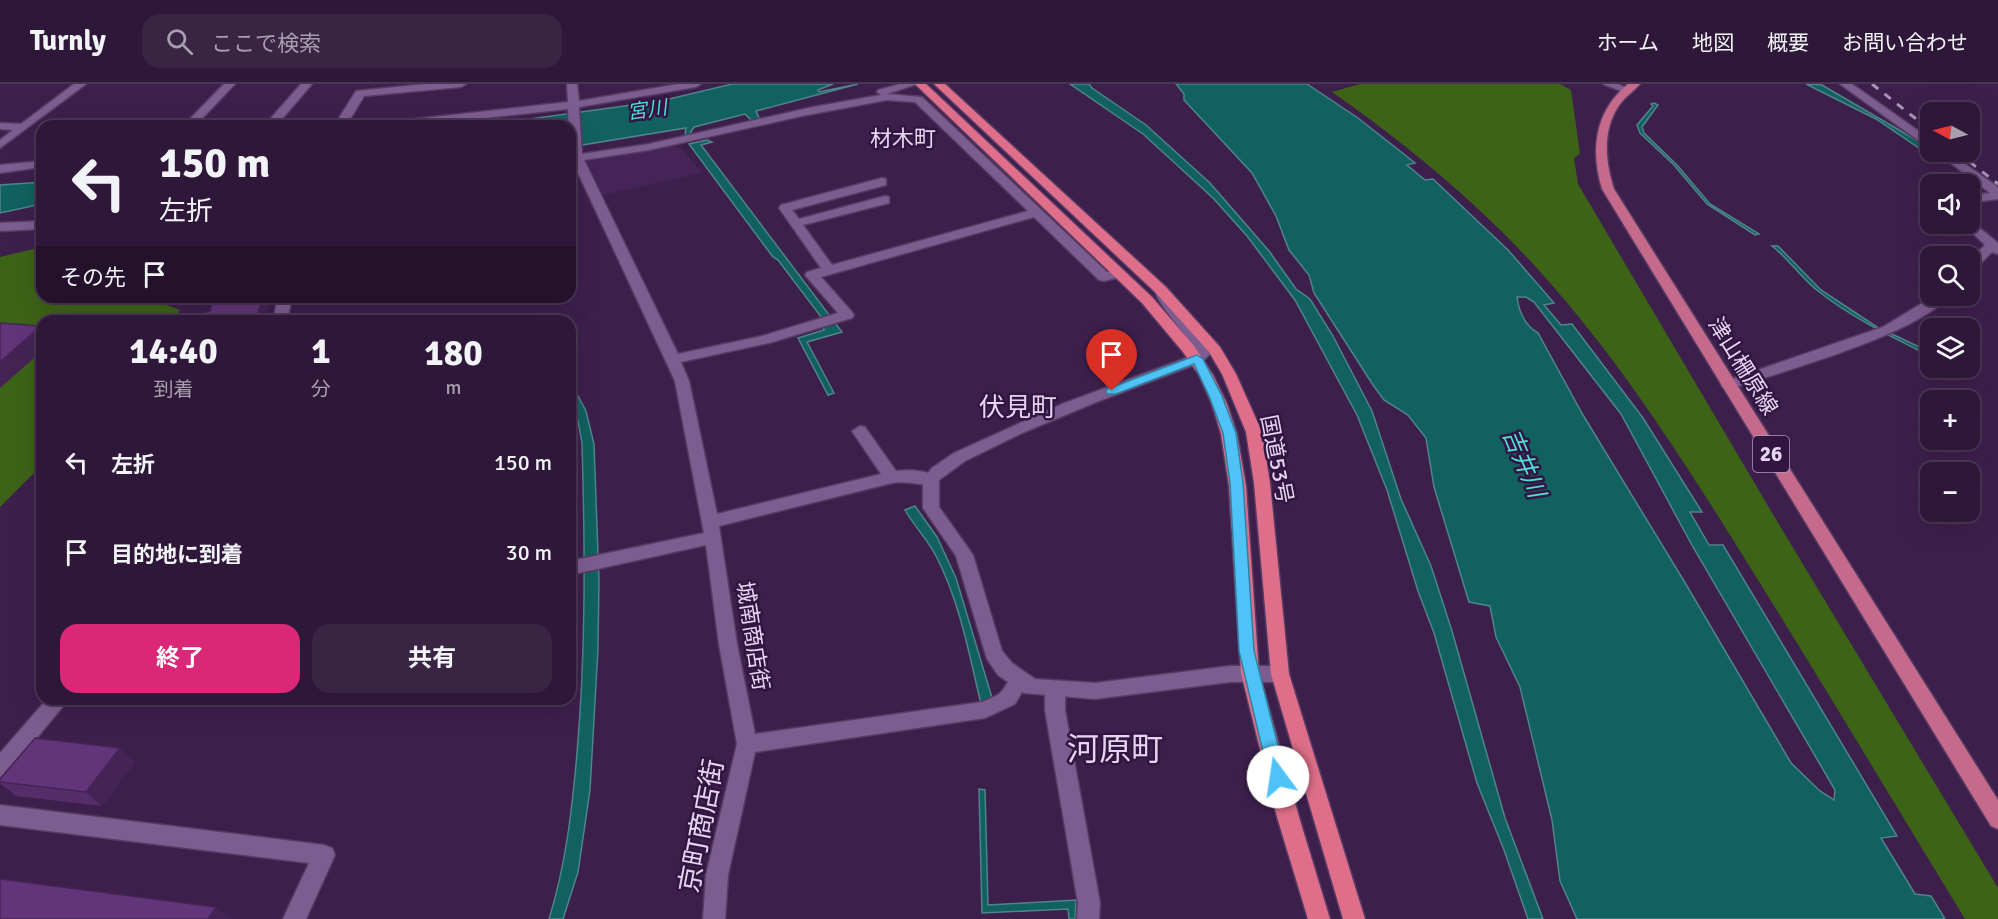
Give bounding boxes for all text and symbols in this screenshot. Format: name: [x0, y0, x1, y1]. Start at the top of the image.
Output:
search box: [142, 14, 562, 68]
text: Turnly: [30, 24, 106, 58]
icon: search: [163, 25, 196, 58]
text: ここで検索: [211, 30, 321, 57]
text: ホーム: [1597, 30, 1659, 56]
text: 地図: [1692, 30, 1734, 56]
text: 概要: [1767, 30, 1809, 56]
text: お問い合わせ: [1842, 30, 1968, 56]
water label: 宮川: [625, 95, 671, 125]
north arrow: [1920, 102, 1980, 162]
map controls: [1920, 102, 1980, 522]
district label: 材木町: [870, 125, 936, 152]
text: 150 m: [159, 138, 270, 189]
icon: left: [60, 144, 138, 222]
button: sound: [1920, 174, 1980, 234]
text: 左折: [159, 195, 213, 228]
button: search: [1920, 246, 1980, 306]
icon: arrive: [138, 258, 171, 291]
text: その先: [60, 264, 126, 291]
street label: 津山柵原線: [1702, 312, 1784, 420]
button: layers: [1920, 318, 1980, 378]
text: 14:40: [129, 329, 218, 374]
text: 1: [311, 329, 331, 374]
pin: [1086, 329, 1137, 391]
text: 180: [424, 331, 483, 376]
icon: arrive: [1095, 338, 1128, 371]
text: m: [446, 375, 461, 400]
text: 到着: [154, 377, 194, 402]
text: 分: [311, 377, 331, 402]
button: +: [1920, 390, 1980, 450]
district label: 伏見町: [979, 392, 1057, 424]
street label: 国道53号: [1255, 412, 1299, 506]
water label: 吉井川: [1496, 424, 1553, 505]
road number: 26: [1753, 436, 1789, 472]
icon: left: [60, 446, 93, 479]
text: 150 m: [494, 449, 552, 476]
text: 左折: [111, 451, 155, 478]
button: −: [1920, 462, 1980, 522]
icon: arrive: [60, 536, 93, 569]
text: 30 m: [506, 539, 552, 566]
text: 目的地に到着: [111, 541, 243, 568]
street label: 城南商店街: [731, 580, 775, 692]
button: 終了: [60, 624, 300, 693]
button: 共有: [312, 624, 552, 693]
district label: 河原町: [1067, 730, 1163, 769]
position arrow: [1246, 745, 1310, 809]
street label: 京町商店街: [673, 757, 731, 895]

